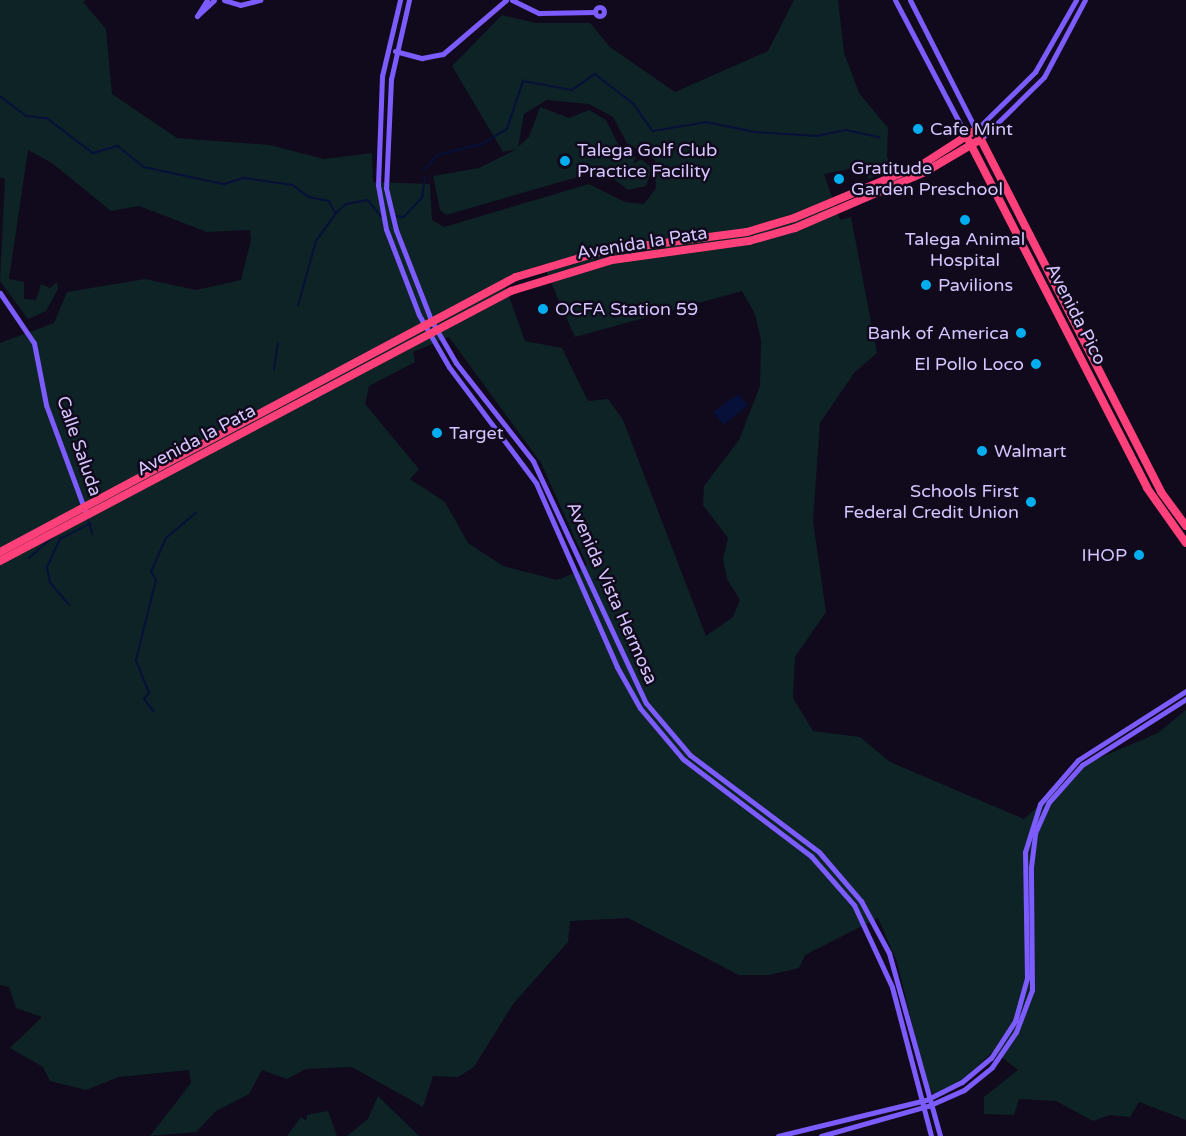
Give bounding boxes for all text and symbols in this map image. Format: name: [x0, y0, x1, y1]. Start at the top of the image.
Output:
place label: Cafe Mint: [930, 118, 1013, 140]
marker: Cafe Mint: [911, 122, 925, 136]
place label: Talega Golf Club Practice Facility: [577, 140, 717, 182]
marker: Talega Golf Club Practice Facility: [558, 154, 572, 168]
place label: Gratitude Garden Preschool: [851, 158, 1003, 201]
marker: Gratitude Garden Preschool: [832, 172, 846, 186]
marker: Talega Animal Hospital: [958, 213, 972, 227]
street label: Avenida la Pata: [575, 222, 709, 264]
place label: Talega Animal Hospital: [905, 229, 1025, 272]
street label: Avenida Pico: [1041, 260, 1111, 368]
place label: Pavilions: [938, 274, 1013, 296]
marker: Pavilions: [919, 278, 933, 292]
place label: OCFA Station 59: [555, 298, 698, 320]
marker: OCFA Station 59: [536, 302, 550, 316]
place label: Bank of America: [867, 322, 1009, 344]
marker: Bank of America: [1014, 326, 1028, 340]
place label: El Pollo Loco: [914, 353, 1024, 375]
marker: El Pollo Loco: [1029, 357, 1043, 371]
street label: Calle Saluda: [52, 393, 106, 499]
street label: Avenida la Pata: [133, 400, 259, 480]
place label: Target: [449, 422, 504, 444]
marker: Target: [430, 426, 444, 440]
place label: Walmart: [994, 440, 1066, 462]
marker: Walmart: [975, 444, 989, 458]
place label: Schools First Federal Credit Union: [844, 481, 1019, 524]
marker: Schools First Federal Credit Union: [1024, 495, 1038, 509]
street label: Avenida Vista Hermosa: [562, 498, 662, 688]
place label: IHOP: [1082, 544, 1127, 566]
marker: IHOP: [1132, 548, 1146, 562]

